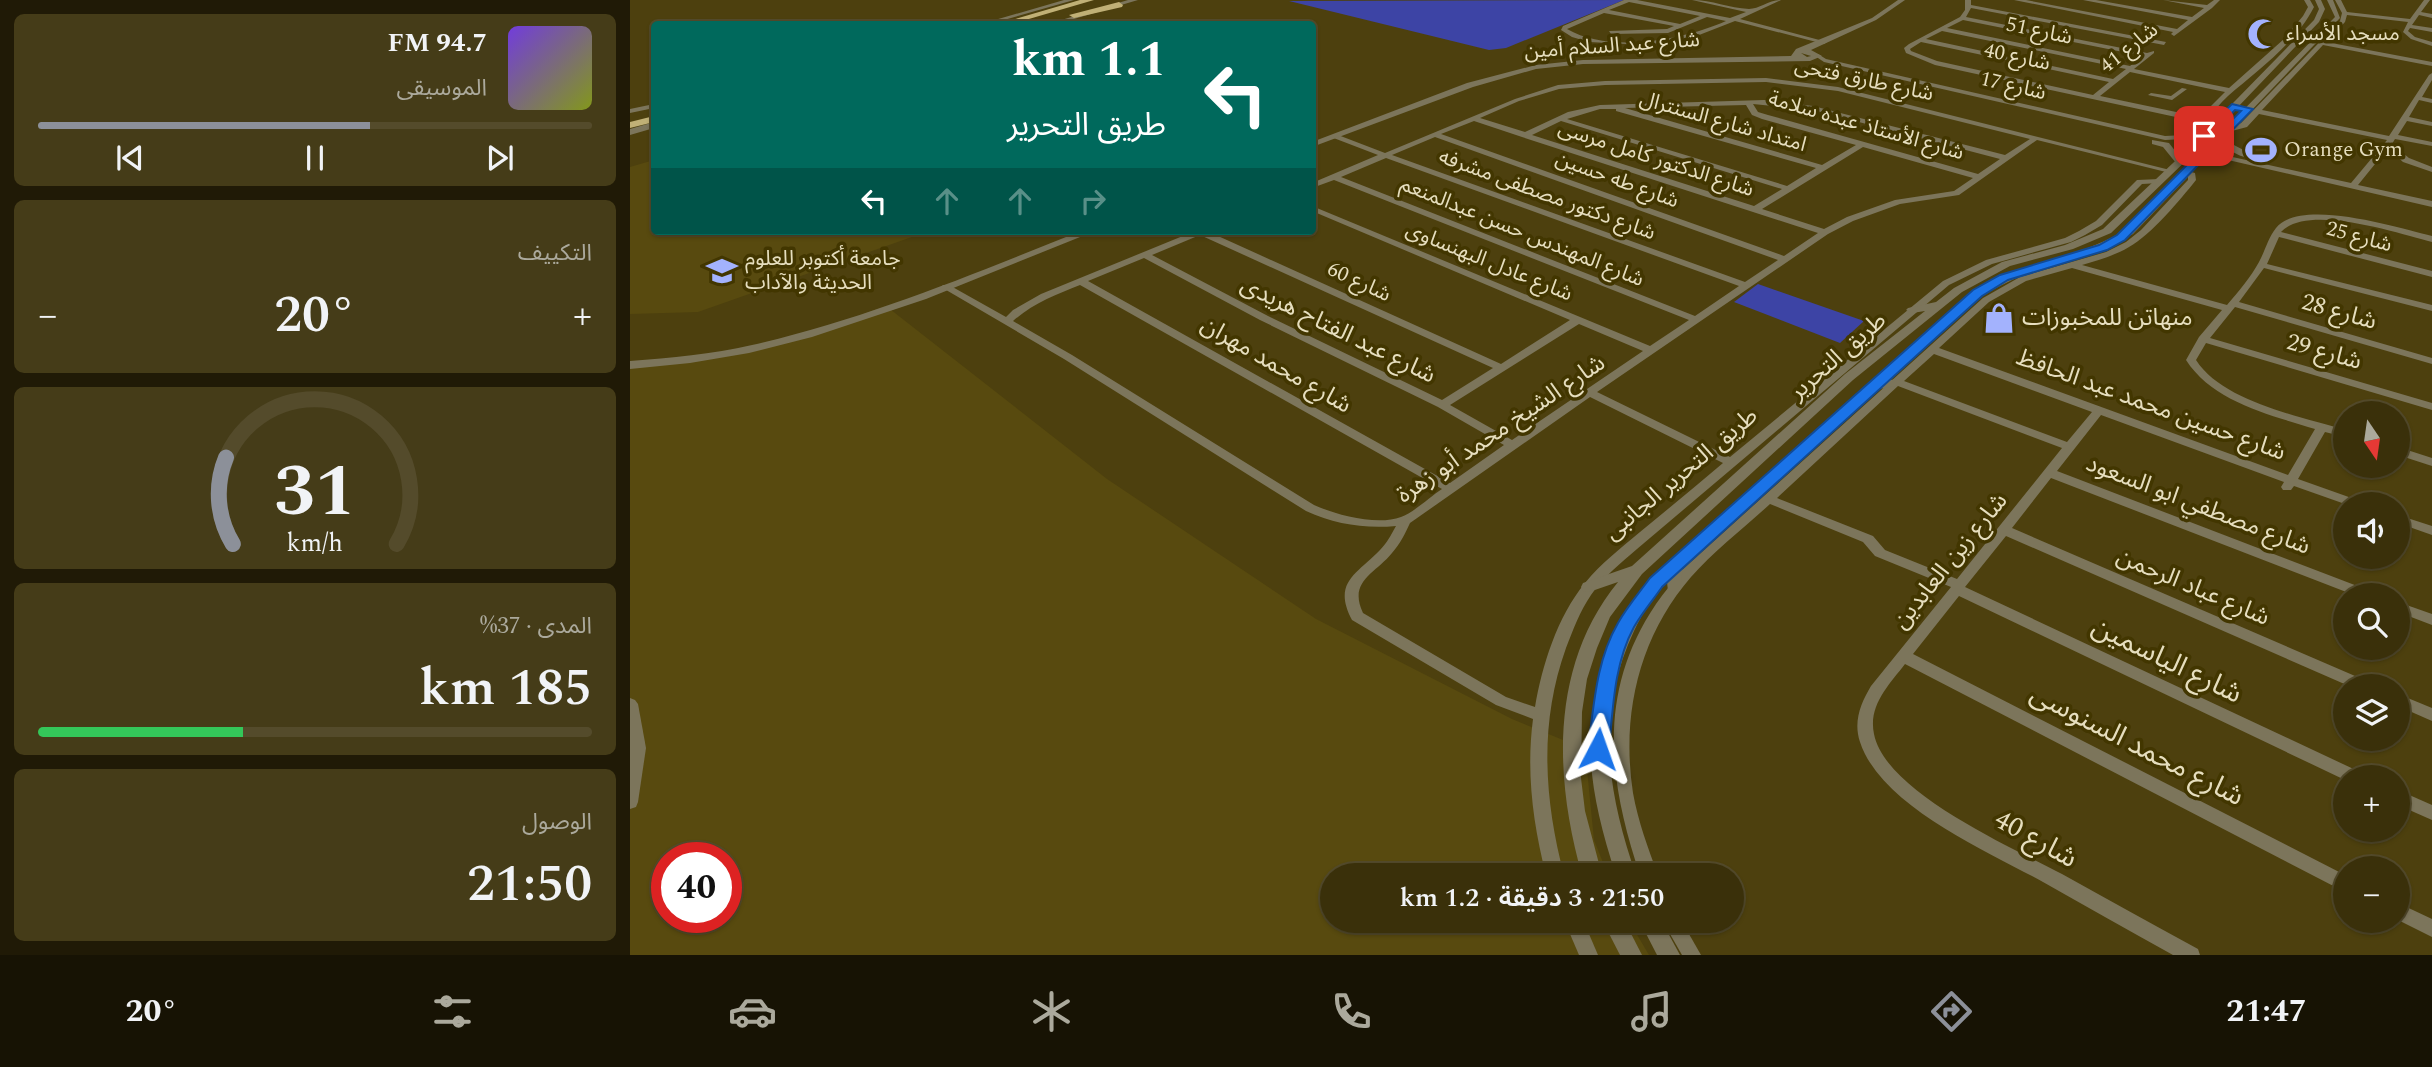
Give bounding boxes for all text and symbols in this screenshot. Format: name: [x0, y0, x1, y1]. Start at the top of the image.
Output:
street label: شارع 51: [2003, 8, 2075, 54]
street label: شارع 41: [2093, 15, 2165, 81]
mosque icon: مسجد الأسراء: [2246, 17, 2280, 51]
place label: مسجد الأسراء: [2286, 18, 2400, 50]
text: 94.7 FM: [387, 23, 487, 63]
text: 1.1 km: [1012, 23, 1166, 98]
street label: شارع عبد السلام أمين: [1523, 24, 1701, 68]
street label: شارع 40: [1981, 34, 2053, 80]
icon: left: [1190, 49, 1281, 140]
street label: شارع طارق فتحى: [1792, 50, 1936, 110]
street label: شارع 17: [1977, 63, 2049, 109]
text: الموسيقى: [396, 71, 487, 106]
street label: امتداد شارع السنترال: [1636, 83, 1810, 161]
street label: شارع الأستاذ عبده سلامة: [1764, 83, 1968, 169]
text: طريق التحرير: [1007, 101, 1166, 150]
pin: [2174, 106, 2234, 166]
street label: شارع الدكتور كامل مرسى: [1554, 112, 1758, 206]
icon: arrive: [2185, 117, 2223, 155]
sports icon: Orange Gym: [2244, 133, 2278, 167]
place label: Orange Gym: [2284, 134, 2403, 166]
icon: previous: [111, 139, 149, 177]
icon: pause: [296, 139, 334, 177]
icon: next: [481, 139, 519, 177]
street label: شارع دكتور مصطفى مشرفه: [1434, 141, 1660, 249]
street label: شارع طه حسين: [1551, 143, 1683, 217]
street label: شارع المهندس حسن عبدالمنعم: [1395, 168, 1649, 296]
icon: left: [855, 182, 893, 220]
icon: ahead: [928, 182, 966, 220]
icon: ahead: [1001, 182, 1039, 220]
icon: right: [1074, 182, 1112, 220]
street label: شارع 25: [2322, 213, 2396, 261]
street label: شارع عادل البهنساوى: [1401, 214, 1577, 310]
text: التكييف: [518, 236, 592, 271]
place label: جامعة أكتوبر للعلوم الحديثة والآداب: [745, 243, 901, 299]
street label: شارع 60: [1322, 253, 1396, 311]
school or university icon: جامعة أكتوبر للعلوم الحديثة والآداب: [705, 254, 739, 288]
street label: شارع عبد الفتاح هريدى: [1234, 267, 1442, 393]
text: 20°: [274, 276, 356, 355]
street label: شارع 28: [2297, 284, 2381, 340]
text: −: [38, 287, 57, 345]
text: +: [573, 287, 592, 345]
place label: منهاتن للمخبوزات: [2022, 300, 2193, 336]
shop icon: منهاتن للمخبوزات: [1982, 301, 2016, 335]
street label: طريق التحرير: [1780, 303, 1895, 409]
street label: شارع محمد مهران: [1194, 307, 1358, 423]
street label: شارع 29: [2282, 324, 2366, 380]
street label: شارع حسين محمد عبد الحافظ: [2011, 339, 2291, 471]
street label: شارع الشيخ محمد أبو زهرة: [1389, 345, 1613, 513]
street label: طريق التحرير الجانبى: [1596, 399, 1766, 549]
north arrow: [2333, 401, 2410, 478]
map controls: [2333, 401, 2410, 933]
text: 31: [274, 437, 356, 548]
street label: شارع مصطفي ابو السعود: [2081, 446, 2315, 564]
street label: شارع زين العابدين: [1883, 485, 2017, 637]
button: sound: [2333, 492, 2410, 569]
text: km/h: [287, 524, 343, 562]
street label: شارع عباد الرحمن: [2111, 538, 2275, 636]
button: search: [2333, 583, 2410, 660]
street label: شارع الياسمين: [2084, 605, 2250, 715]
text: المدى · 37%: [480, 609, 592, 644]
text: 185 km: [419, 649, 592, 728]
street label: شارع محمد السنوسى: [2022, 672, 2252, 818]
button: layers: [2333, 674, 2410, 751]
position arrow: [1561, 712, 1635, 786]
button: +: [2333, 765, 2410, 842]
street label: شارع 40: [1986, 798, 2086, 880]
text: الوصول: [522, 805, 592, 840]
speed limit sign: 40: [651, 842, 742, 933]
text: 21:50: [467, 845, 592, 924]
button: −: [2333, 856, 2410, 933]
text: 21:50 · 3 دقيقة · 1.2 km: [1400, 878, 1664, 918]
text: 20°: [125, 987, 177, 1036]
icon: filters: [428, 987, 477, 1036]
icon: car: [728, 987, 777, 1036]
icon: climate: [1027, 987, 1076, 1036]
icon: phone: [1327, 987, 1376, 1036]
icon: music: [1627, 987, 1676, 1036]
icon: directions: [1927, 987, 1976, 1036]
text: 21:47: [2226, 987, 2307, 1036]

